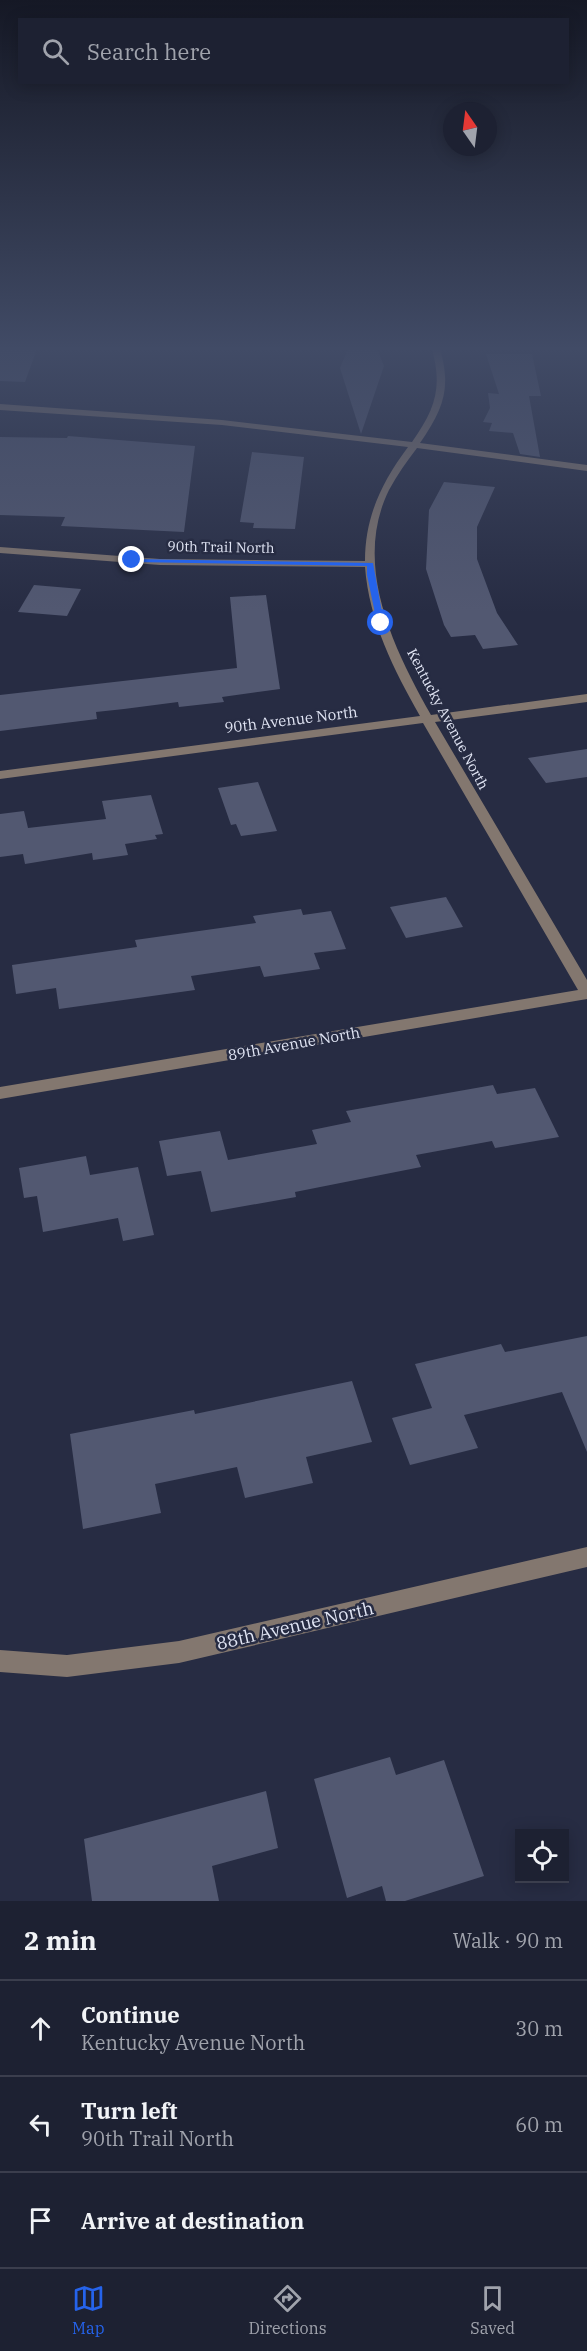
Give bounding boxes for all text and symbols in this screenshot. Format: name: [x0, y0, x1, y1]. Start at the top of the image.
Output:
search box: [18, 18, 569, 84]
icon: search: [39, 35, 72, 68]
text: Search here: [87, 37, 211, 66]
north arrow: [443, 102, 497, 156]
street label: 90th Trail North: [167, 537, 275, 557]
route end: [118, 546, 144, 572]
route start: [367, 609, 393, 635]
street label: Kentucky Avenue North: [403, 645, 493, 793]
street label: 90th Avenue North: [223, 702, 359, 737]
street label: 89th Avenue North: [226, 1023, 361, 1064]
street label: 88th Avenue North: [214, 1596, 376, 1655]
map controls: [515, 1829, 569, 1883]
button: locate: [515, 1829, 569, 1883]
text: 2 min: [24, 1923, 97, 1957]
text: Walk · 90 m: [453, 1927, 563, 1954]
text: Continue: [81, 2000, 180, 2029]
icon: ahead: [24, 2012, 57, 2045]
text: 30 m: [515, 2015, 563, 2042]
text: Kentucky Avenue North: [81, 2029, 305, 2056]
text: Turn left: [81, 2096, 177, 2125]
icon: left: [24, 2108, 57, 2141]
text: 60 m: [515, 2111, 563, 2138]
text: 90th Trail North: [81, 2125, 234, 2152]
icon: arrive: [24, 2204, 57, 2237]
text: Arrive at destination: [81, 2206, 304, 2235]
tab: Map: [72, 2282, 105, 2338]
tab: Directions: [249, 2282, 327, 2338]
tab: Saved: [470, 2282, 515, 2338]

